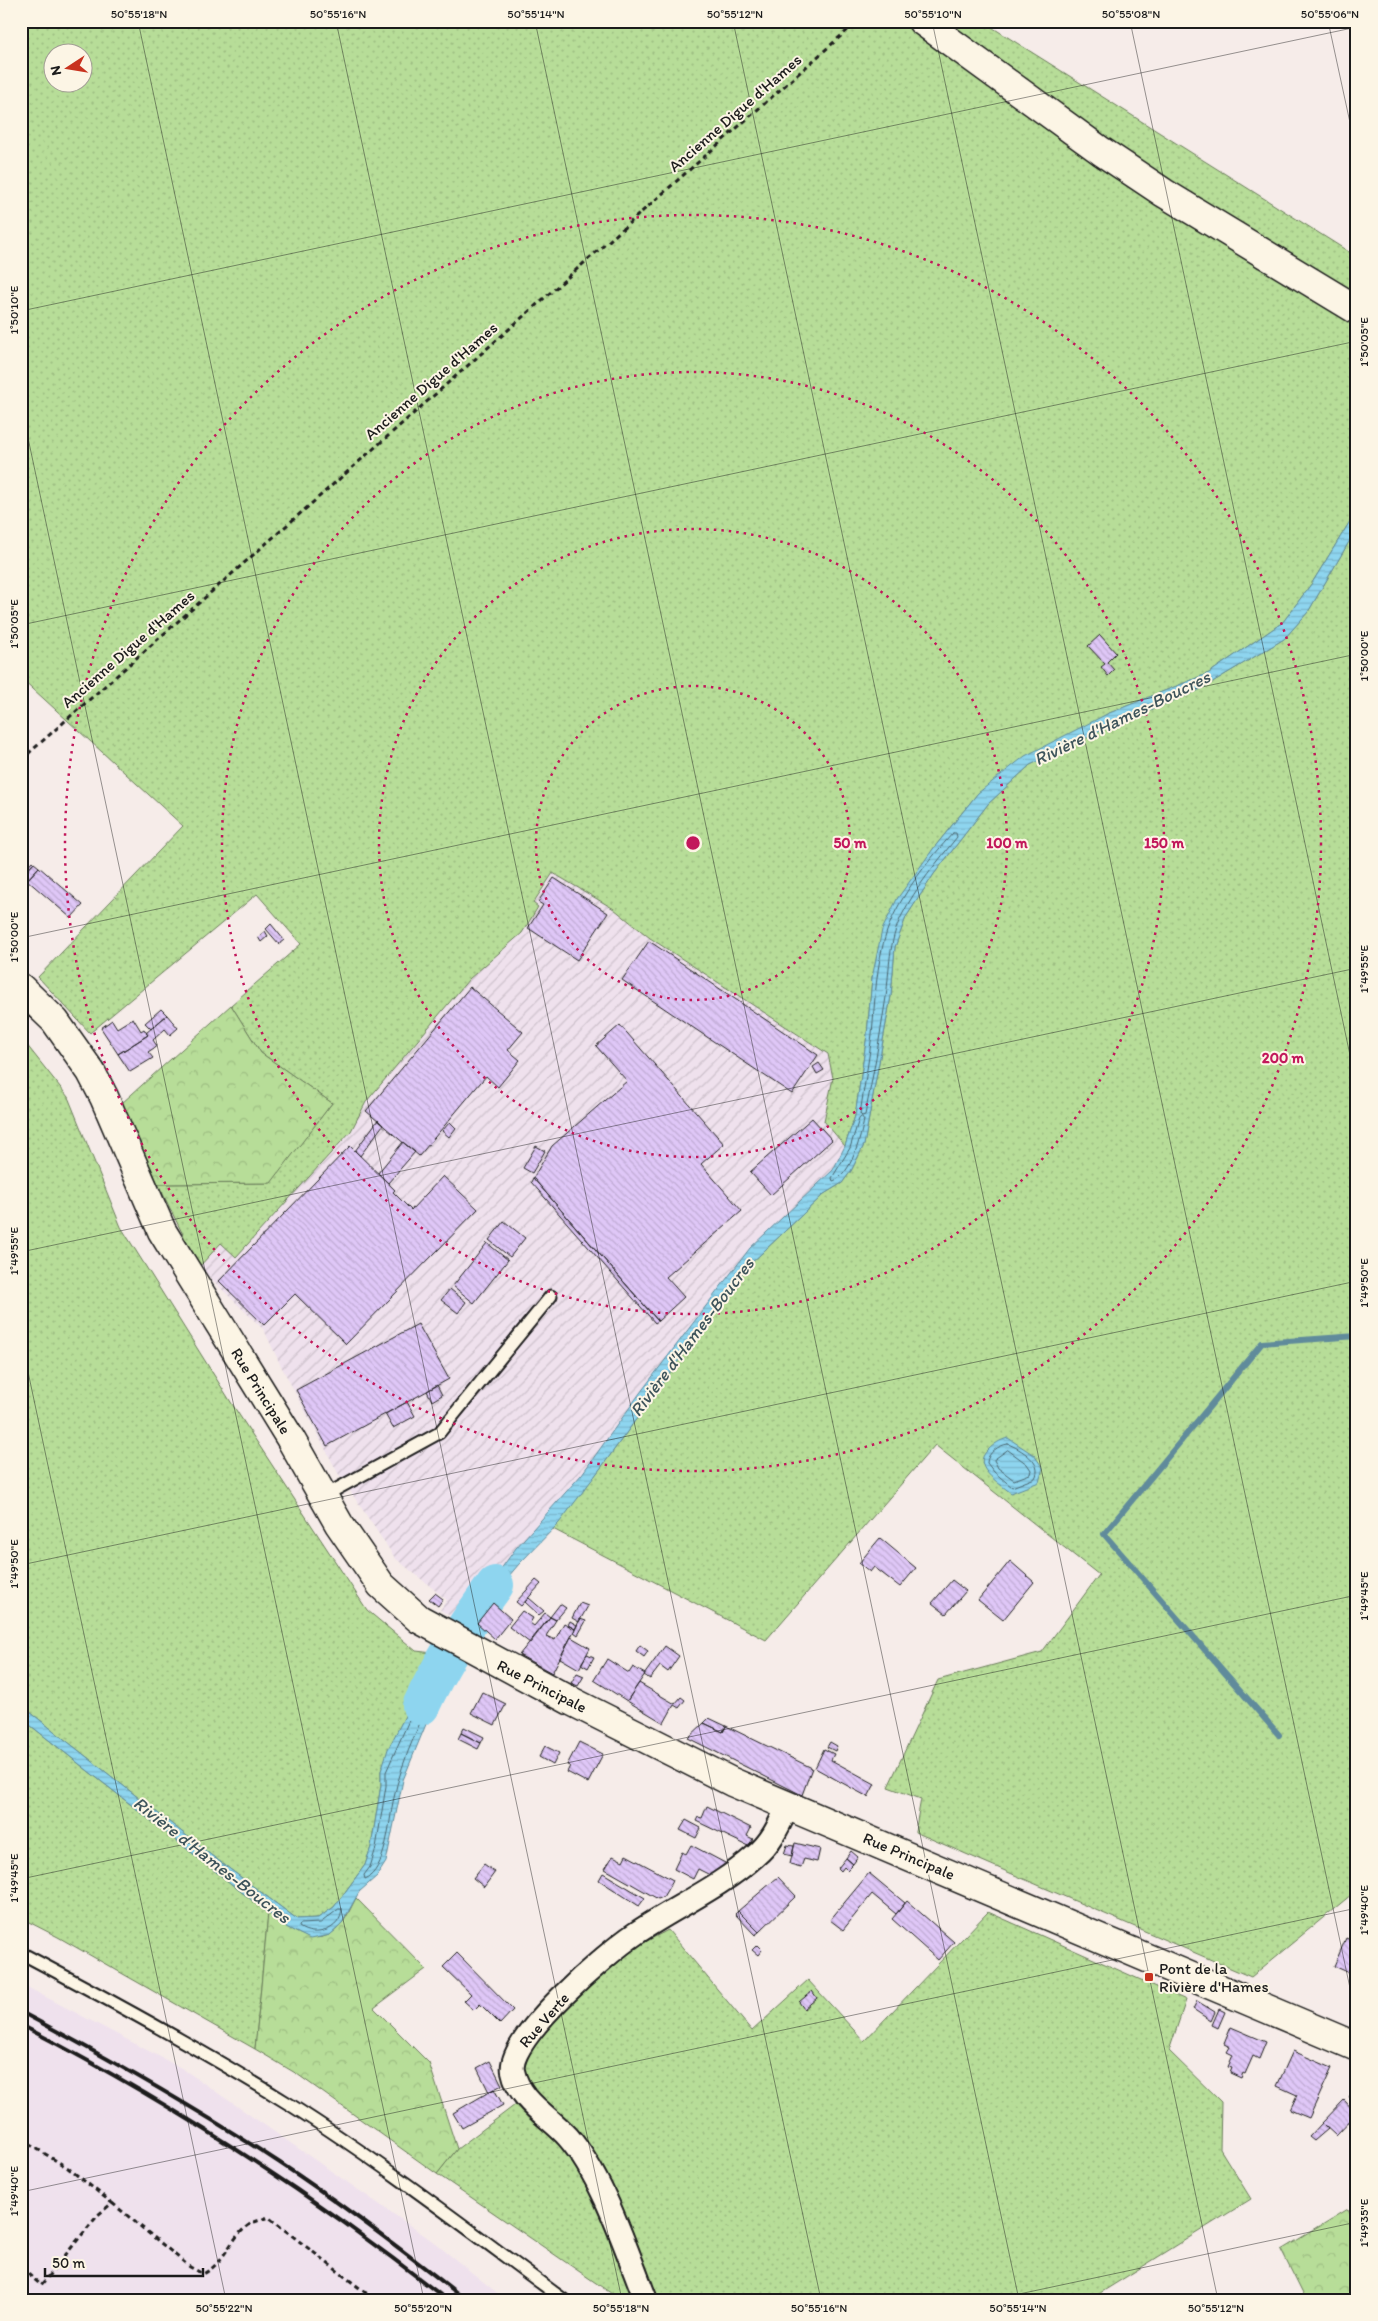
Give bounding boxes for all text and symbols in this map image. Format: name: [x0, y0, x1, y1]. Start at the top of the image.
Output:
text: 50°55'18"N: [111, 7, 167, 21]
text: 50°55'16"N: [310, 7, 366, 21]
text: 50°55'14"N: [507, 7, 565, 21]
text: 50°55'12"N: [707, 7, 763, 21]
text: 50°55'10"N: [904, 7, 962, 21]
text: 50°55'08"N: [1102, 7, 1160, 21]
text: 50°55'06"N: [1301, 7, 1359, 21]
north arrow: [42, 42, 92, 92]
street label: Ancienne Digue d'Hames: [665, 50, 805, 176]
text: N: [46, 64, 65, 77]
text: 1°50'10"E: [7, 285, 21, 335]
text: 1°50'05"E: [1357, 317, 1371, 367]
street label: Ancienne Digue d'Hames: [361, 318, 501, 444]
street label: Ancienne Digue d'Hames: [58, 586, 198, 712]
text: 1°50'05"E: [7, 599, 21, 649]
text: 1°50'00"E: [1357, 630, 1371, 681]
water label: Rivière d'Hames-Boucres: [1030, 665, 1214, 770]
centre of rings: [684, 834, 702, 852]
text: 50 m: [833, 834, 867, 852]
text: 100 m: [986, 834, 1028, 852]
text: 150 m: [1144, 834, 1184, 852]
text: 1°50'00"E: [7, 911, 21, 962]
text: 1°49'55"E: [1357, 944, 1371, 993]
text: 200 m: [1262, 1049, 1305, 1067]
text: 1°49'55"E: [7, 1226, 21, 1275]
water label: Rivière d'Hames-Boucres: [625, 1253, 759, 1421]
text: 1°49'50"E: [1357, 1258, 1371, 1308]
street label: Rue Principale: [227, 1344, 295, 1438]
text: 1°49'50"E: [7, 1539, 21, 1589]
text: 1°49'45"E: [1357, 1571, 1371, 1621]
street label: Rue Principale: [494, 1655, 590, 1717]
water label: Rivière d'Hames-Boucres: [129, 1792, 296, 1929]
street label: Rue Principale: [860, 1828, 958, 1884]
text: 1°49'45"E: [7, 1853, 21, 1903]
text: 1°49'40"E: [1357, 1884, 1371, 1935]
place label: Pont de la Rivière d'Hames: [1159, 1959, 1269, 1996]
marker: Pont de la Rivière d'Hames: [1143, 1971, 1155, 1983]
street label: Rue Verte: [515, 1989, 573, 2051]
text: 1°49'40"E: [7, 2165, 21, 2216]
text: 1°49'35"E: [1357, 2198, 1371, 2247]
scale bar: [45, 2246, 202, 2278]
text: 50 m: [52, 2254, 85, 2272]
text: 50°55'22"N: [195, 2301, 253, 2315]
text: 50°55'20"N: [394, 2301, 452, 2315]
text: 50°55'18"N: [593, 2301, 649, 2315]
text: 50°55'16"N: [791, 2301, 847, 2315]
text: 50°55'14"N: [989, 2301, 1047, 2315]
text: 50°55'12"N: [1188, 2301, 1244, 2315]

